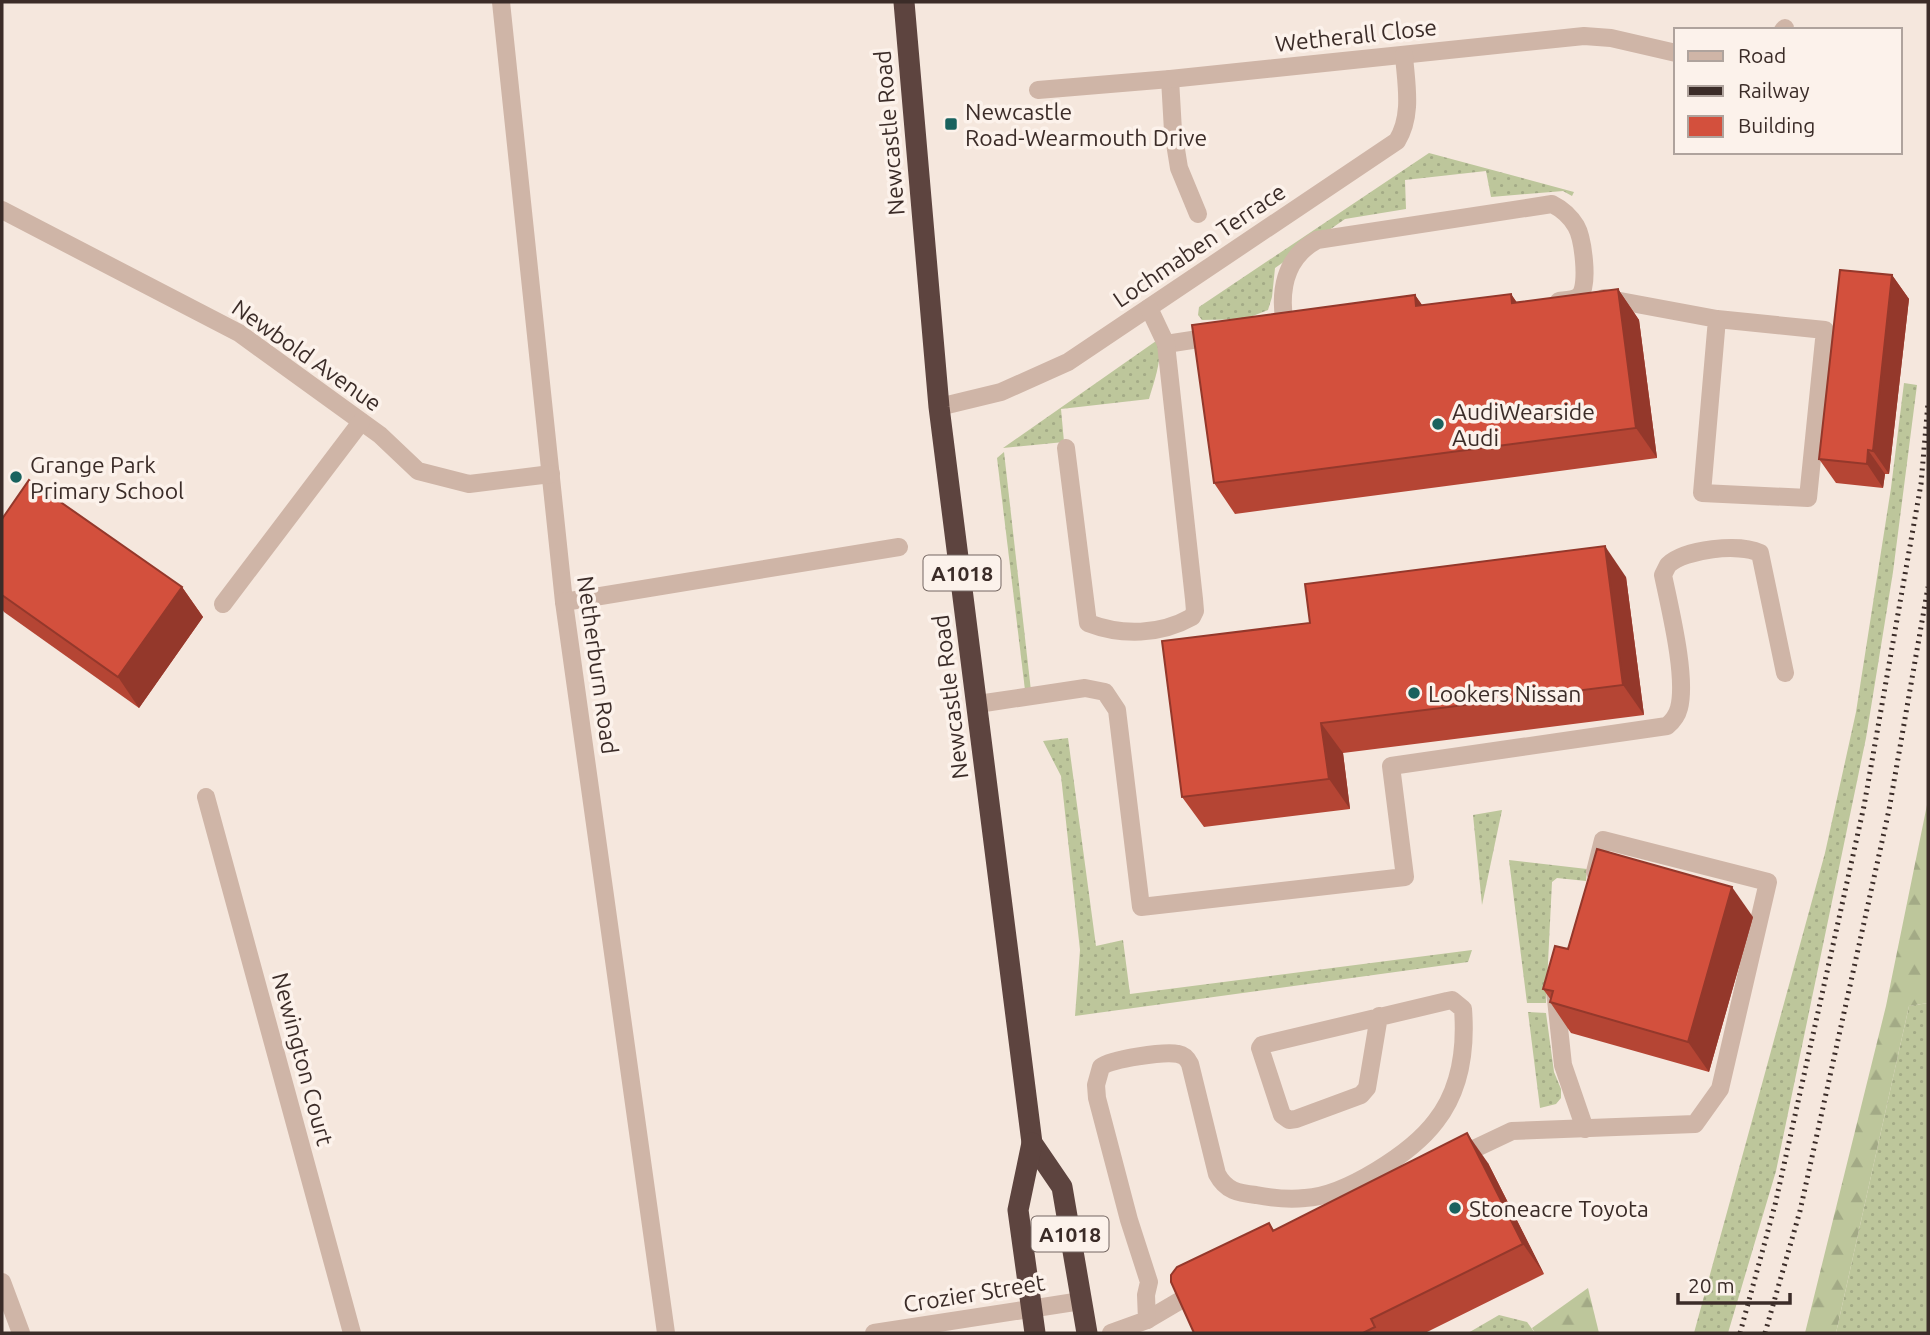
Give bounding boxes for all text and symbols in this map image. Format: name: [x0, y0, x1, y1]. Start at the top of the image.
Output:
street label: Wetherall Close: [1274, 14, 1438, 56]
legend: [1674, 28, 1902, 154]
text: Road: [1738, 43, 1786, 67]
street label: Newcastle Road: [869, 50, 909, 216]
text: Railway: [1738, 78, 1810, 102]
place label: Newcastle Road-Wearmouth Drive: [965, 99, 1207, 150]
text: Building: [1738, 113, 1815, 137]
marker: Newcastle Road-Wearmouth Drive: [943, 116, 959, 132]
street label: Lochmaben Terrace: [1108, 178, 1290, 312]
street label: Newbold Avenue: [228, 294, 386, 416]
place label: AudiWearside Audi: [1452, 399, 1595, 450]
marker: AudiWearside Audi: [1430, 416, 1446, 432]
place label: Grange Park Primary School: [30, 452, 184, 503]
marker: Grange Park Primary School: [8, 469, 24, 485]
road number: A1018: [923, 556, 1000, 590]
street label: Netherburn Road: [573, 574, 623, 756]
street label: Newcastle Road: [928, 613, 972, 781]
place label: Lookers Nissan: [1428, 681, 1581, 706]
marker: Lookers Nissan: [1406, 685, 1422, 701]
street label: Newington Court: [268, 970, 338, 1148]
place label: Stoneacre Toyota: [1469, 1196, 1649, 1221]
marker: Stoneacre Toyota: [1447, 1200, 1463, 1216]
road number: A1018: [1032, 1216, 1108, 1252]
scale bar: [1678, 1262, 1790, 1306]
street label: Crozier Street: [901, 1269, 1047, 1317]
text: 20 m: [1688, 1273, 1735, 1297]

